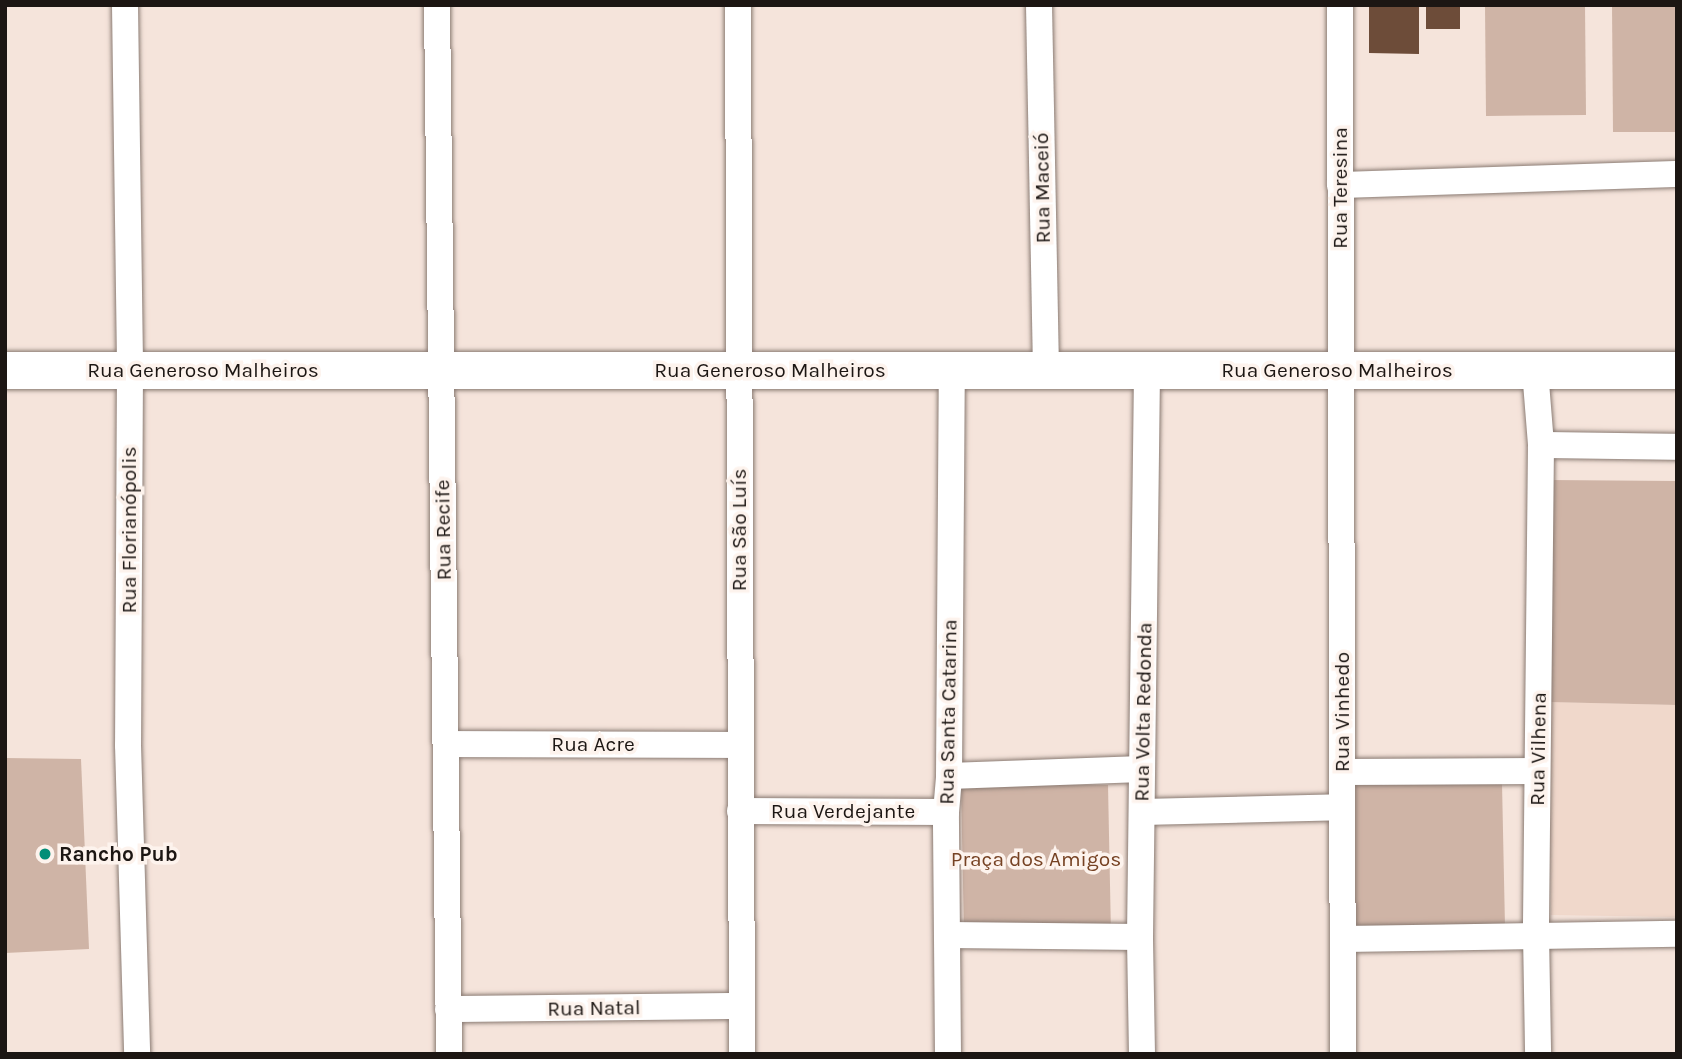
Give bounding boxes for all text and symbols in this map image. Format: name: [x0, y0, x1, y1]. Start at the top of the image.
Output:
street label: Rua Teresina: [1327, 127, 1353, 249]
street label: Rua Maceió: [1028, 132, 1056, 244]
street label: Rua Generoso Malheiros: [87, 357, 319, 383]
street label: Rua Generoso Malheiros: [654, 357, 886, 383]
street label: Rua Generoso Malheiros: [1221, 357, 1453, 383]
street label: Rua Florianópolis: [116, 447, 142, 613]
street label: Rua São Luís: [726, 469, 752, 591]
street label: Rua Recife: [430, 479, 456, 581]
street label: Rua Santa Catarina: [934, 619, 962, 805]
street label: Rua Volta Redonda: [1129, 622, 1157, 802]
street label: Rua Vinhedo: [1329, 652, 1355, 772]
street label: Rua Vilhena: [1524, 692, 1552, 806]
street label: Rua Acre: [551, 731, 635, 757]
street label: Rua Verdejante: [771, 798, 915, 824]
place label: Rancho Pub: [59, 841, 178, 867]
marker: Rancho Pub: [37, 846, 53, 862]
park label: Praça dos Amigos: [951, 846, 1121, 872]
street label: Rua Natal: [547, 995, 641, 1021]

